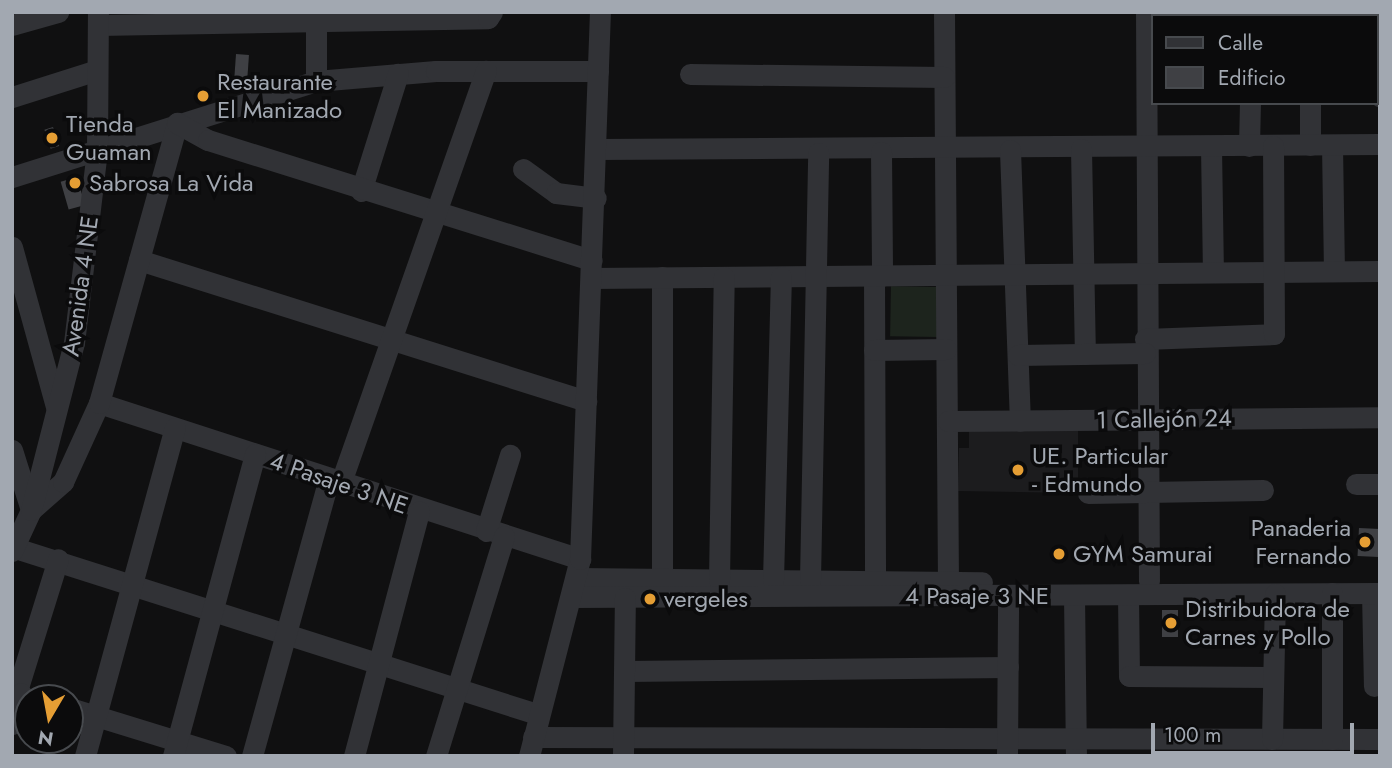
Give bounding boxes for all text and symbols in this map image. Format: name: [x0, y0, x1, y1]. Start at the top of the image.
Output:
legend: [1150, 14, 1378, 105]
text: Calle: [1218, 28, 1263, 58]
text: Edificio: [1218, 63, 1285, 93]
place label: Restaurante El Manizado: [217, 68, 342, 124]
marker: Restaurante El Manizado: [195, 88, 211, 104]
place label: Tienda Guaman: [66, 110, 152, 166]
marker: Tienda Guaman: [44, 130, 60, 146]
place label: Sabrosa La Vida: [89, 169, 254, 197]
marker: Sabrosa La Vida: [67, 175, 83, 191]
street label: Avenida 4 NE: [56, 214, 104, 358]
street label: 1 Callejón 24: [1096, 403, 1232, 435]
place label: UE. Particular - Edmundo: [1032, 442, 1168, 498]
street label: 4 Pasaje 3 NE: [266, 446, 412, 520]
marker: UE. Particular - Edmundo: [1010, 462, 1026, 478]
place label: Panaderia Fernando: [1251, 514, 1351, 570]
marker: Panaderia Fernando: [1357, 534, 1373, 550]
place label: GYM Samurai: [1073, 540, 1213, 568]
marker: GYM Samurai: [1051, 546, 1067, 562]
street label: 4 Pasaje 3 NE: [905, 582, 1049, 610]
place label: vergeles: [664, 585, 748, 613]
marker: vergeles: [642, 591, 658, 607]
place label: Distribuidora de Carnes y Pollo: [1185, 595, 1350, 651]
marker: Distribuidora de Carnes y Pollo: [1163, 615, 1179, 631]
north arrow: [14, 684, 84, 754]
scale bar: [1154, 708, 1357, 752]
text: 100 m: [1164, 720, 1221, 750]
text: N: [36, 724, 55, 753]

